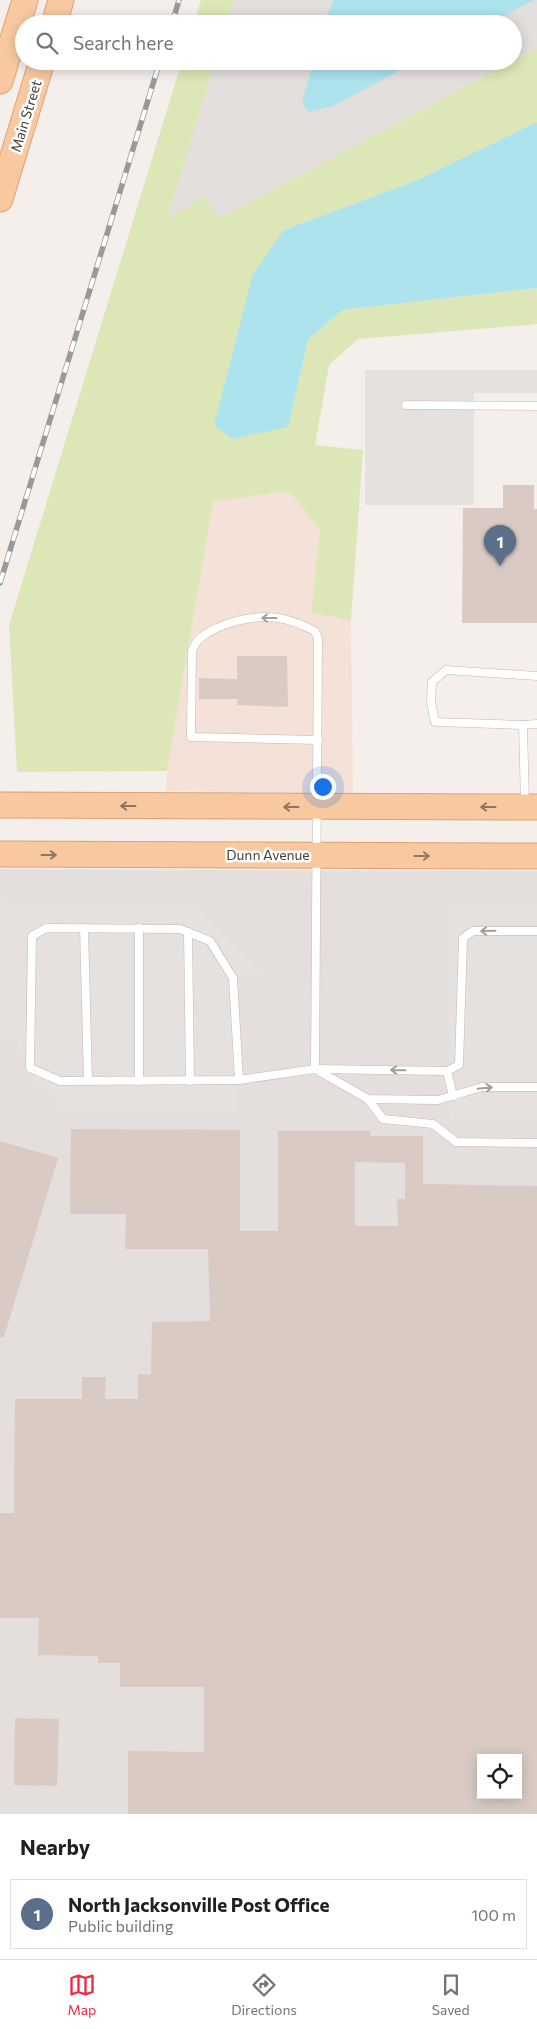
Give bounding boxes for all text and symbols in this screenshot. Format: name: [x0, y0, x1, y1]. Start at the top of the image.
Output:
search box: [15, 15, 522, 70]
icon: search: [33, 29, 61, 57]
text: Search here: [73, 31, 173, 54]
street label: Main Street: [7, 78, 45, 154]
pin: 1: [484, 525, 516, 566]
one-way arrow: [261, 613, 278, 623]
your location: [310, 774, 336, 800]
one-way arrow: [121, 801, 137, 811]
one-way arrow: [283, 802, 300, 812]
one-way arrow: [481, 802, 497, 812]
street label: Dunn Avenue: [226, 846, 310, 863]
one-way arrow: [40, 850, 56, 860]
one-way arrow: [413, 851, 429, 861]
one-way arrow: [481, 926, 497, 936]
one-way arrow: [390, 1066, 406, 1075]
one-way arrow: [476, 1083, 492, 1093]
map controls: [477, 1754, 522, 1799]
button: locate: [477, 1754, 522, 1799]
text: Nearby: [20, 1834, 90, 1859]
text: North Jacksonville Post Office: [68, 1893, 329, 1916]
text: 1: [33, 1905, 41, 1924]
text: 100 m: [471, 1905, 516, 1924]
text: Public building: [68, 1916, 173, 1935]
tab: Map: [67, 1971, 96, 2018]
tab: Directions: [231, 1971, 297, 2018]
tab: Saved: [432, 1971, 470, 2018]

